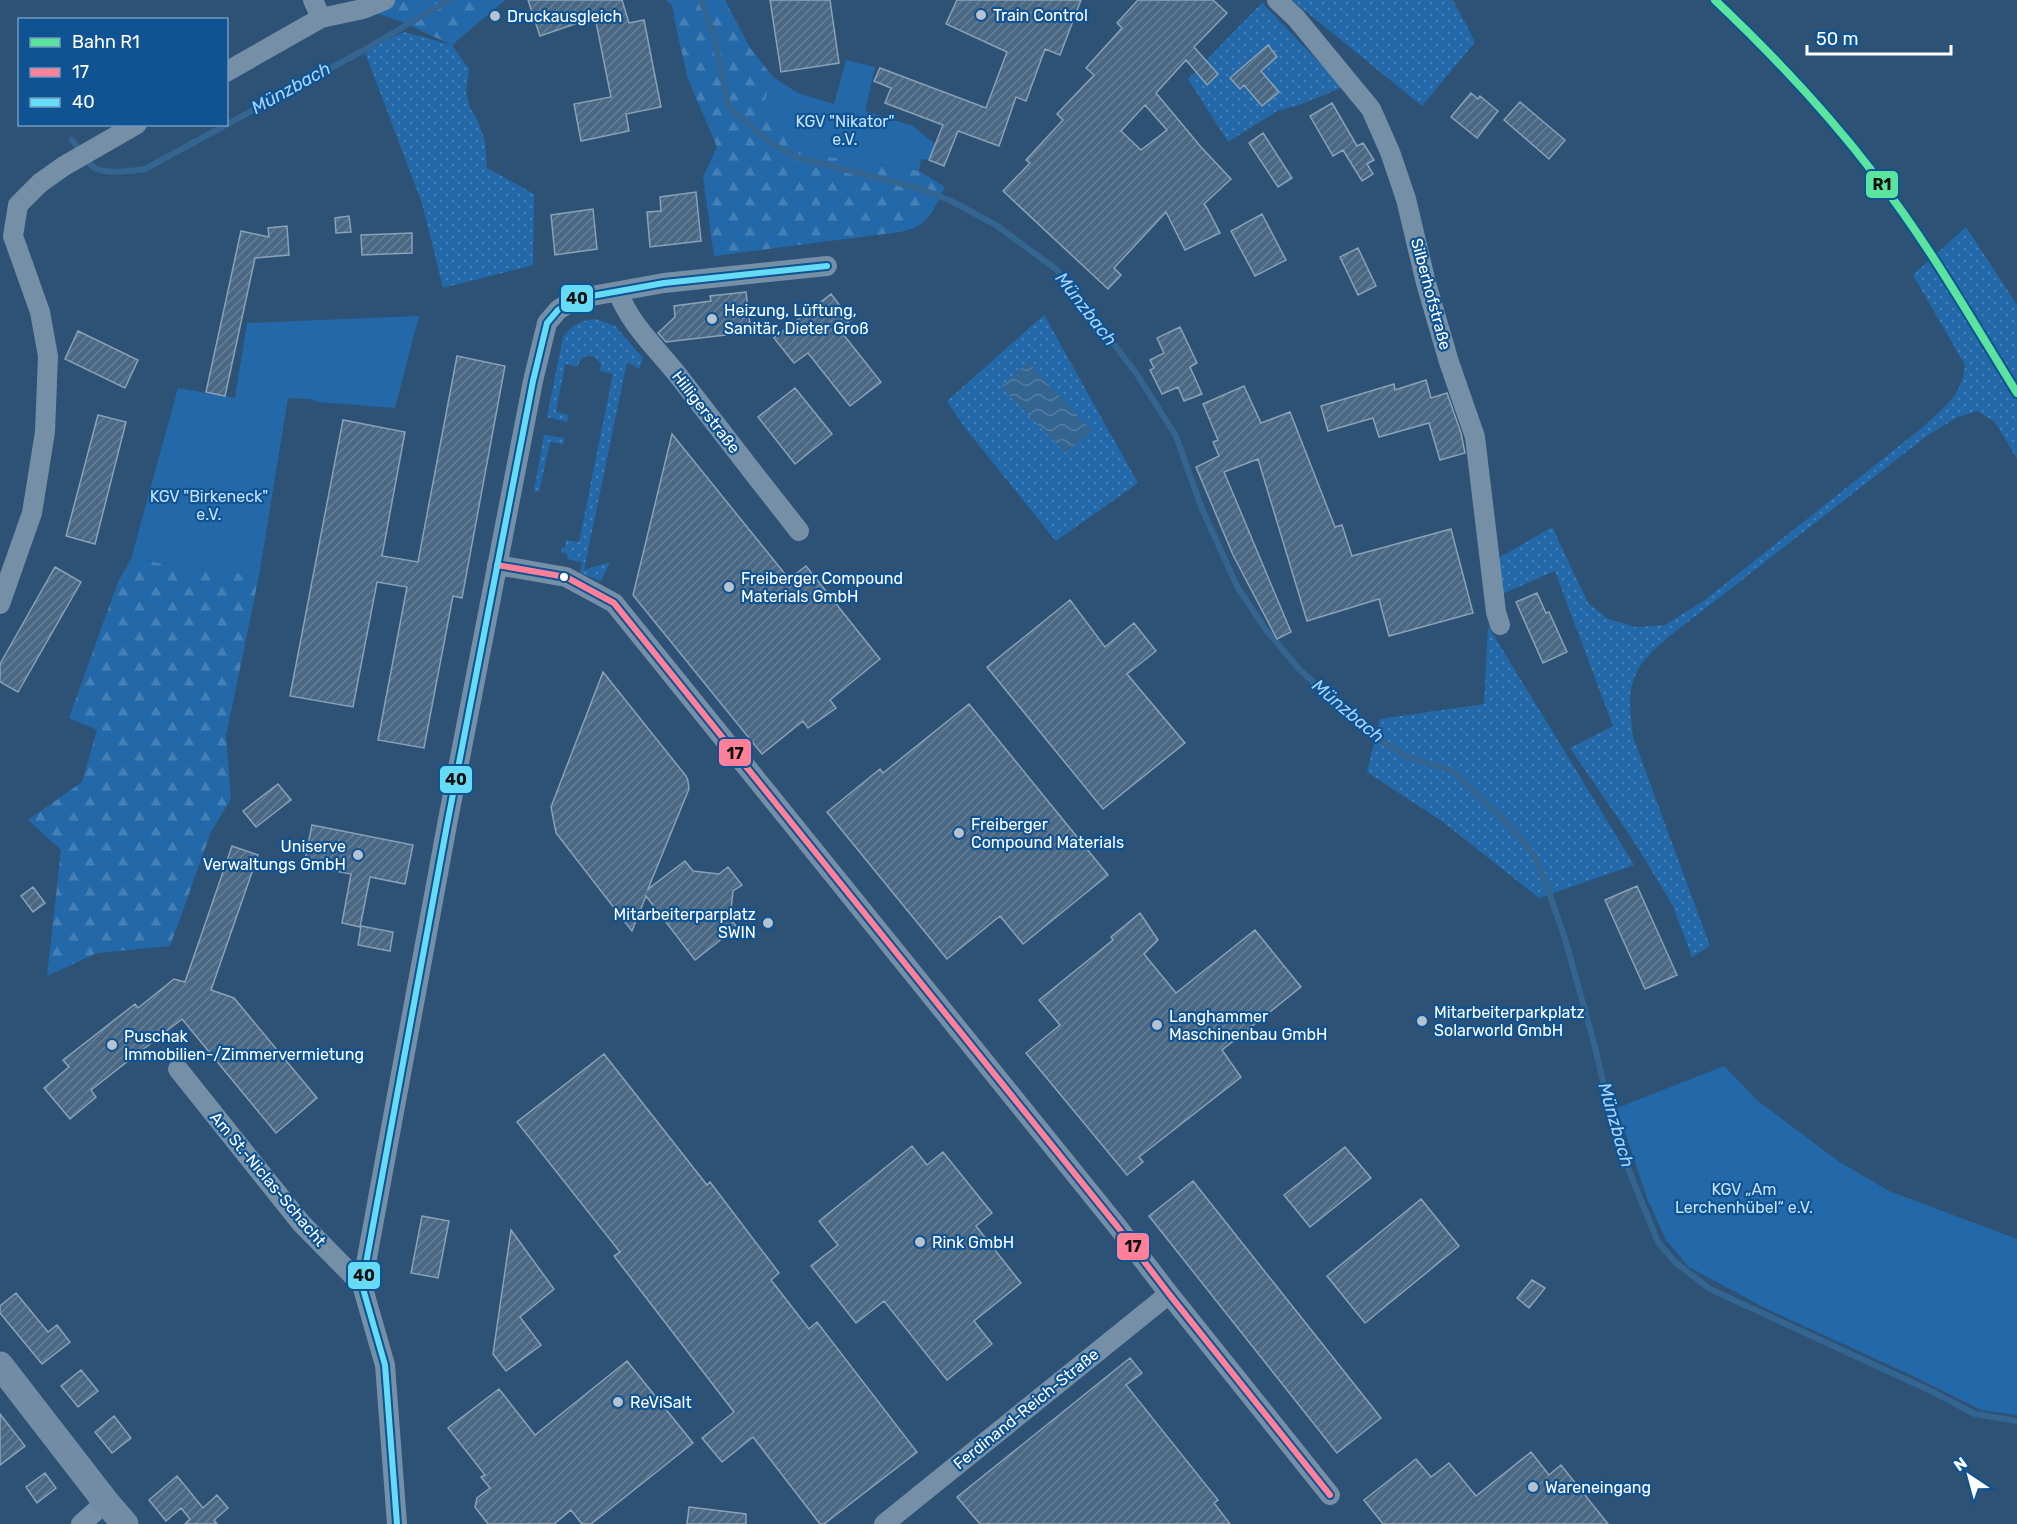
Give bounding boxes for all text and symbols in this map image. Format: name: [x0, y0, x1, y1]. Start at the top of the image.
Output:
place label: Train Control: [993, 6, 1088, 25]
place label: Druckausgleich: [507, 7, 622, 26]
marker: Train Control: [974, 8, 988, 22]
marker: Druckausgleich: [488, 9, 502, 23]
legend: [18, 18, 228, 126]
scale bar: [1807, 18, 1951, 56]
text: 50 m: [1816, 28, 1859, 50]
text: Bahn R1: [72, 31, 140, 53]
water label: Münzbach: [247, 57, 335, 119]
text: 17: [72, 61, 89, 83]
text: 40: [72, 91, 95, 113]
park label: KGV "Nikator" e.V.: [796, 112, 894, 149]
line badge: R1: [1865, 170, 1899, 199]
text: R1: [1872, 175, 1892, 194]
street label: Silberhofstraße: [1407, 236, 1455, 352]
water label: Münzbach: [1050, 268, 1122, 350]
line badge: 40: [560, 284, 594, 313]
text: 40: [566, 289, 588, 308]
place label: Heizung, Lüftung, Sanitär, Dieter Groß: [724, 301, 869, 338]
marker: Heizung, Lüftung, Sanitär, Dieter Groß: [705, 312, 719, 326]
street label: Hilligerstraße: [668, 367, 744, 457]
park label: KGV "Birkeneck" e.V.: [150, 487, 268, 524]
place label: Freiberger Compound Materials GmbH: [741, 569, 903, 606]
unlabelled marker: [558, 571, 570, 583]
marker: Freiberger Compound Materials GmbH: [722, 580, 736, 594]
water label: Münzbach: [1307, 675, 1389, 748]
line badge: 17: [718, 738, 752, 767]
text: 17: [726, 744, 744, 763]
line badge: 40: [439, 765, 473, 794]
text: 40: [445, 770, 467, 789]
place label: Freiberger Compound Materials: [971, 815, 1124, 852]
marker: Freiberger Compound Materials: [952, 826, 966, 840]
place label: Uniserve Verwaltungs GmbH: [203, 837, 346, 874]
marker: Uniserve Verwaltungs GmbH: [351, 848, 365, 862]
place label: Mitarbeiterparplatz SWIN: [614, 905, 756, 942]
marker: Mitarbeiterparplatz SWIN: [761, 916, 775, 930]
place label: Mitarbeiterparkplatz Solarworld GmbH: [1434, 1003, 1585, 1040]
place label: Langhammer Maschinenbau GmbH: [1169, 1007, 1327, 1044]
marker: Mitarbeiterparkplatz Solarworld GmbH: [1415, 1014, 1429, 1028]
marker: Langhammer Maschinenbau GmbH: [1150, 1018, 1164, 1032]
place label: Puschak Immobilien-/Zimmervermietung: [124, 1027, 364, 1064]
marker: Puschak Immobilien-/Zimmervermietung: [105, 1038, 119, 1052]
water label: Münzbach: [1593, 1080, 1639, 1170]
street label: Am St.-Niclas-Schacht: [206, 1108, 330, 1250]
park label: KGV „Am Lerchenhübel“ e.V.: [1675, 1180, 1813, 1217]
line badge: 17: [1116, 1232, 1150, 1261]
place label: Rink GmbH: [932, 1233, 1014, 1252]
marker: Rink GmbH: [913, 1235, 927, 1249]
text: 17: [1124, 1237, 1142, 1256]
line badge: 40: [347, 1261, 381, 1290]
text: 40: [353, 1266, 375, 1285]
street label: Ferdinand-Reich-Straße: [950, 1345, 1103, 1473]
place label: ReViSalt: [630, 1393, 692, 1412]
marker: ReViSalt: [611, 1395, 625, 1409]
north arrow: [1939, 1446, 1999, 1506]
text: N: [1950, 1453, 1971, 1475]
place label: Wareneingang: [1545, 1478, 1651, 1497]
marker: Wareneingang: [1526, 1480, 1540, 1494]

